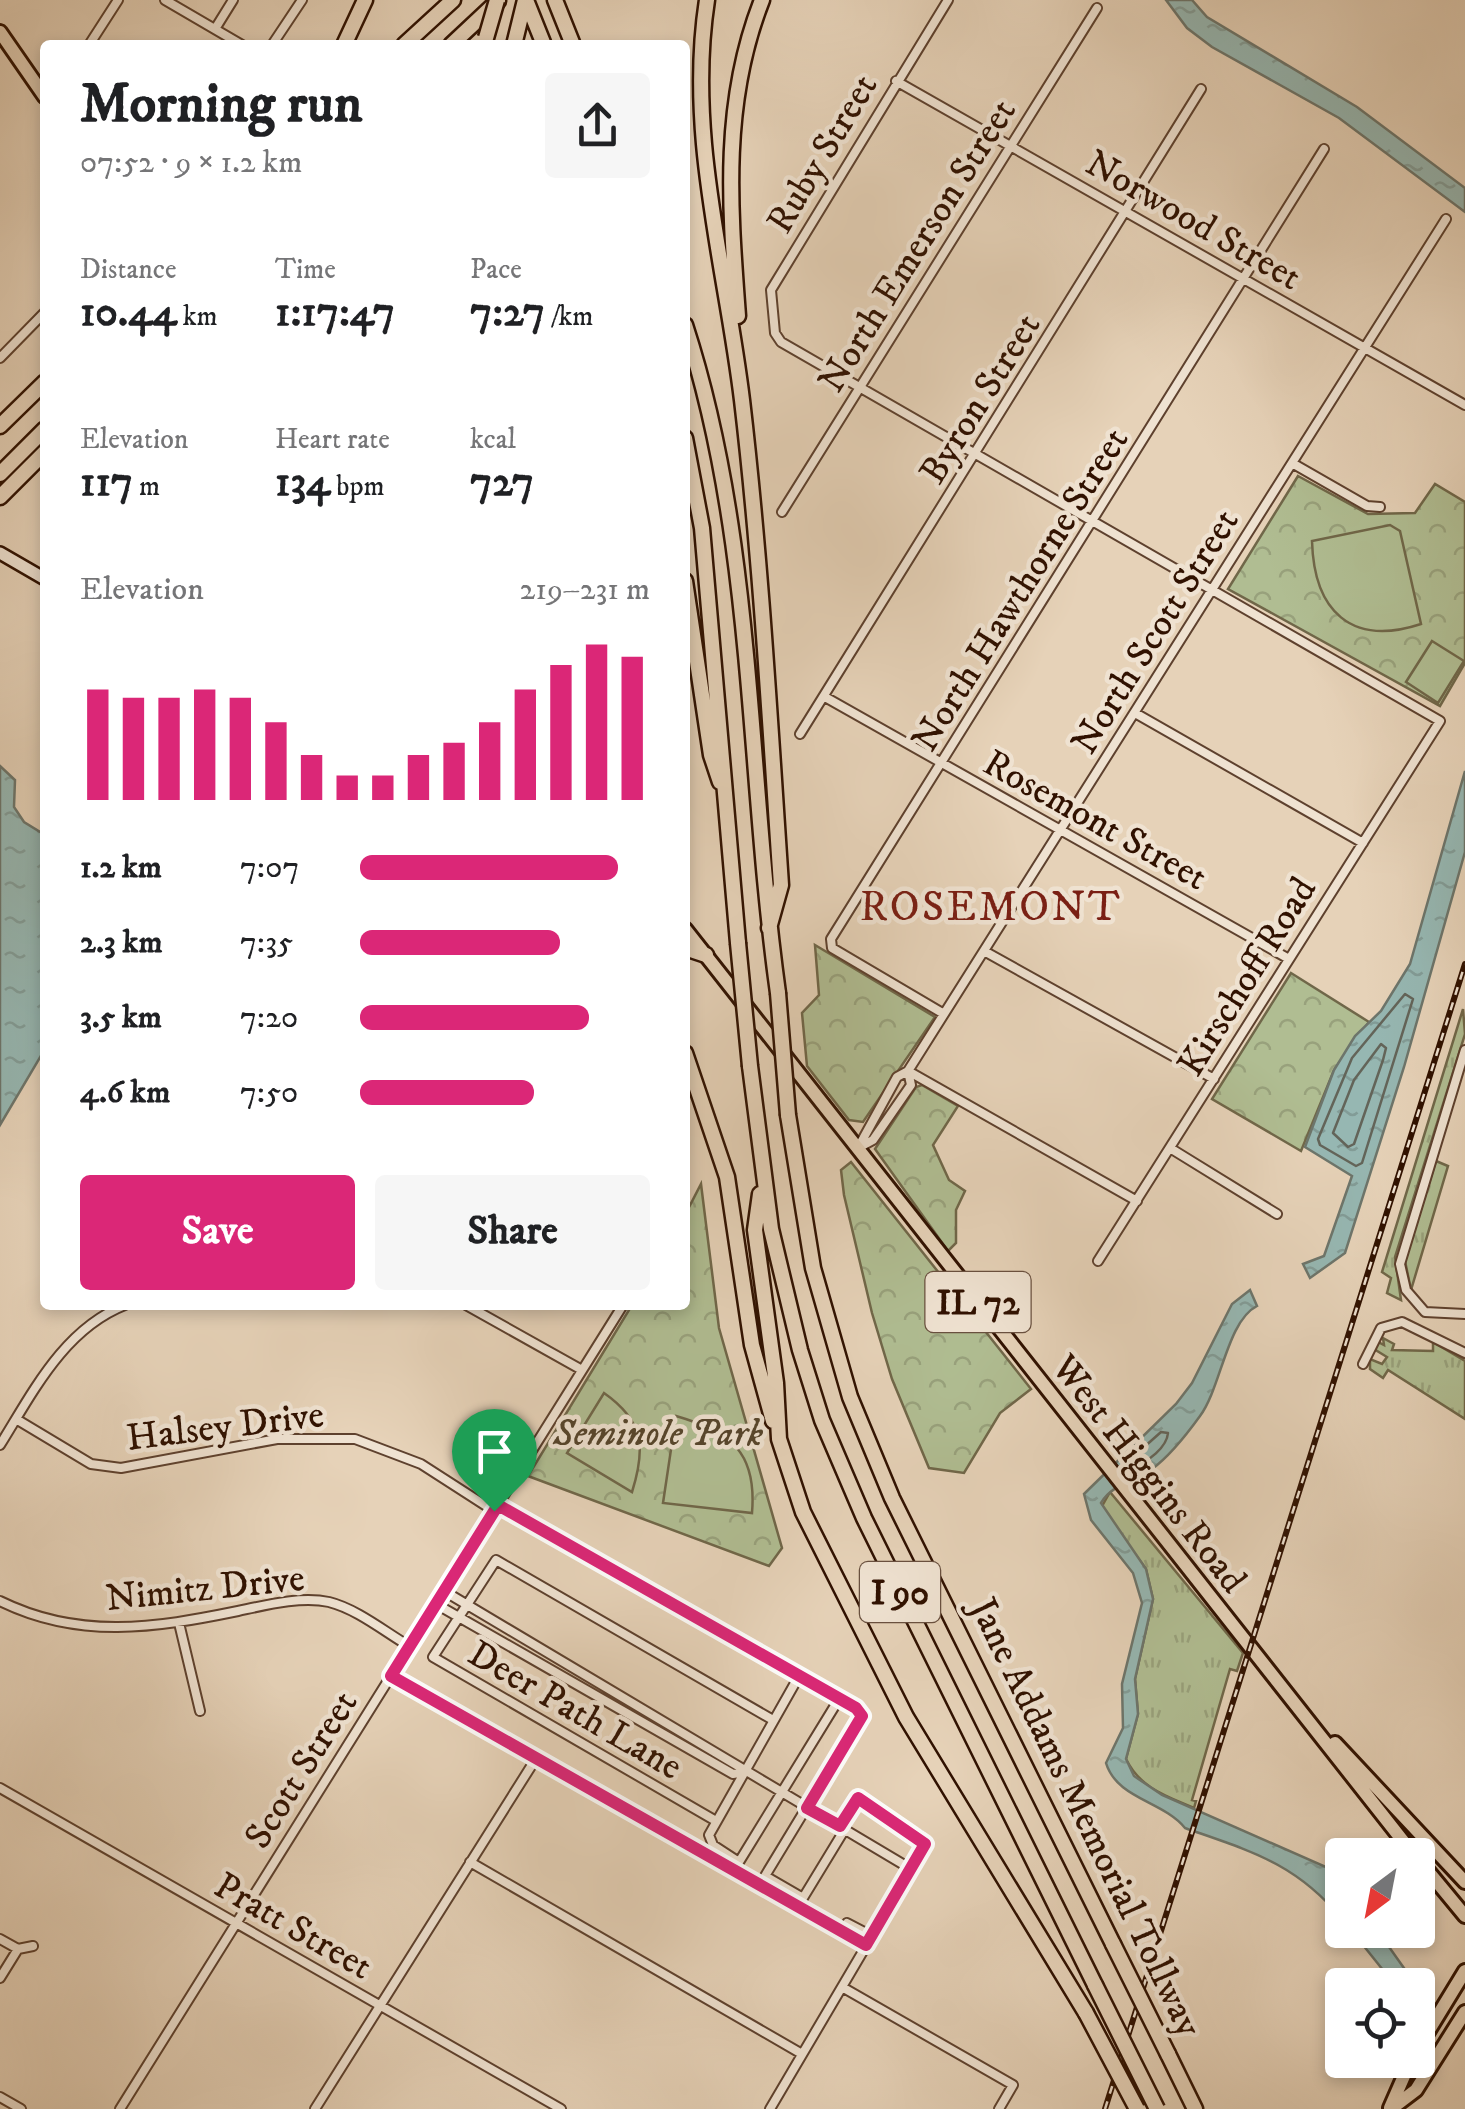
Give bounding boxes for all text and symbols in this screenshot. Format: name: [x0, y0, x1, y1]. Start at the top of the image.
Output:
street label: Ruby Street: [756, 66, 889, 242]
text: Morning run: [80, 71, 362, 140]
button: share: [545, 73, 650, 178]
street label: North Emerson Street: [808, 90, 1027, 402]
street label: Norwood Street: [1076, 140, 1310, 302]
text: 07:52 · 9 × 1.2 km: [80, 143, 302, 183]
text: Distance: [80, 252, 176, 287]
text: Time: [275, 252, 336, 287]
text: Pace: [470, 252, 522, 287]
text: 10.44: [80, 287, 177, 339]
text: 1:17:47: [275, 287, 395, 339]
text: 7:27: [470, 287, 545, 339]
text: km: [177, 299, 218, 334]
text: /km: [545, 299, 593, 334]
street label: Byron Street: [909, 305, 1052, 493]
street label: North Hawthorne Street: [901, 419, 1140, 761]
text: Elevation: [80, 422, 188, 457]
text: Heart rate: [275, 422, 390, 457]
text: kcal: [470, 422, 516, 457]
text: 117: [80, 457, 133, 509]
text: 134: [275, 457, 330, 509]
text: 727: [470, 457, 534, 509]
text: m: [133, 469, 160, 504]
text: bpm: [330, 469, 385, 504]
street label: North Scott Street: [1061, 500, 1250, 764]
text: Elevation: [80, 570, 204, 610]
text: 219–231 m: [520, 570, 650, 610]
street label: Rosemont Street: [975, 739, 1215, 902]
text: 1.2 km: [80, 848, 162, 888]
text: 7:07: [240, 848, 299, 888]
street label: Kirschoff Road: [1167, 868, 1328, 1086]
district label: ROSEMONT: [860, 882, 1122, 934]
text: 2.3 km: [80, 923, 162, 963]
text: 7:35: [240, 923, 293, 963]
text: 3.5 km: [80, 998, 162, 1038]
text: 7:20: [240, 998, 298, 1038]
text: 4.6 km: [80, 1073, 170, 1113]
text: 7:50: [240, 1073, 298, 1113]
button: Save: [80, 1175, 355, 1290]
button: Share: [375, 1175, 650, 1290]
road number: IL 72: [926, 1272, 1030, 1332]
street label: West Higgins Road: [1040, 1345, 1257, 1603]
street label: Halsey Drive: [124, 1391, 327, 1463]
pin: [452, 1409, 537, 1512]
park label: Seminole Park: [552, 1410, 763, 1458]
icon: arrive: [467, 1424, 522, 1479]
street label: Nimitz Drive: [103, 1555, 307, 1623]
road number: I 90: [860, 1562, 940, 1622]
street label: Jane Addams Memorial Tollway: [957, 1588, 1213, 2046]
street label: Deer Path Lane: [459, 1630, 691, 1791]
street label: Scott Street: [234, 1682, 369, 1858]
north arrow: [1325, 1838, 1435, 1948]
map controls: [1325, 1838, 1435, 2078]
street label: Pratt Street: [205, 1862, 381, 1991]
button: locate: [1325, 1968, 1435, 2078]

